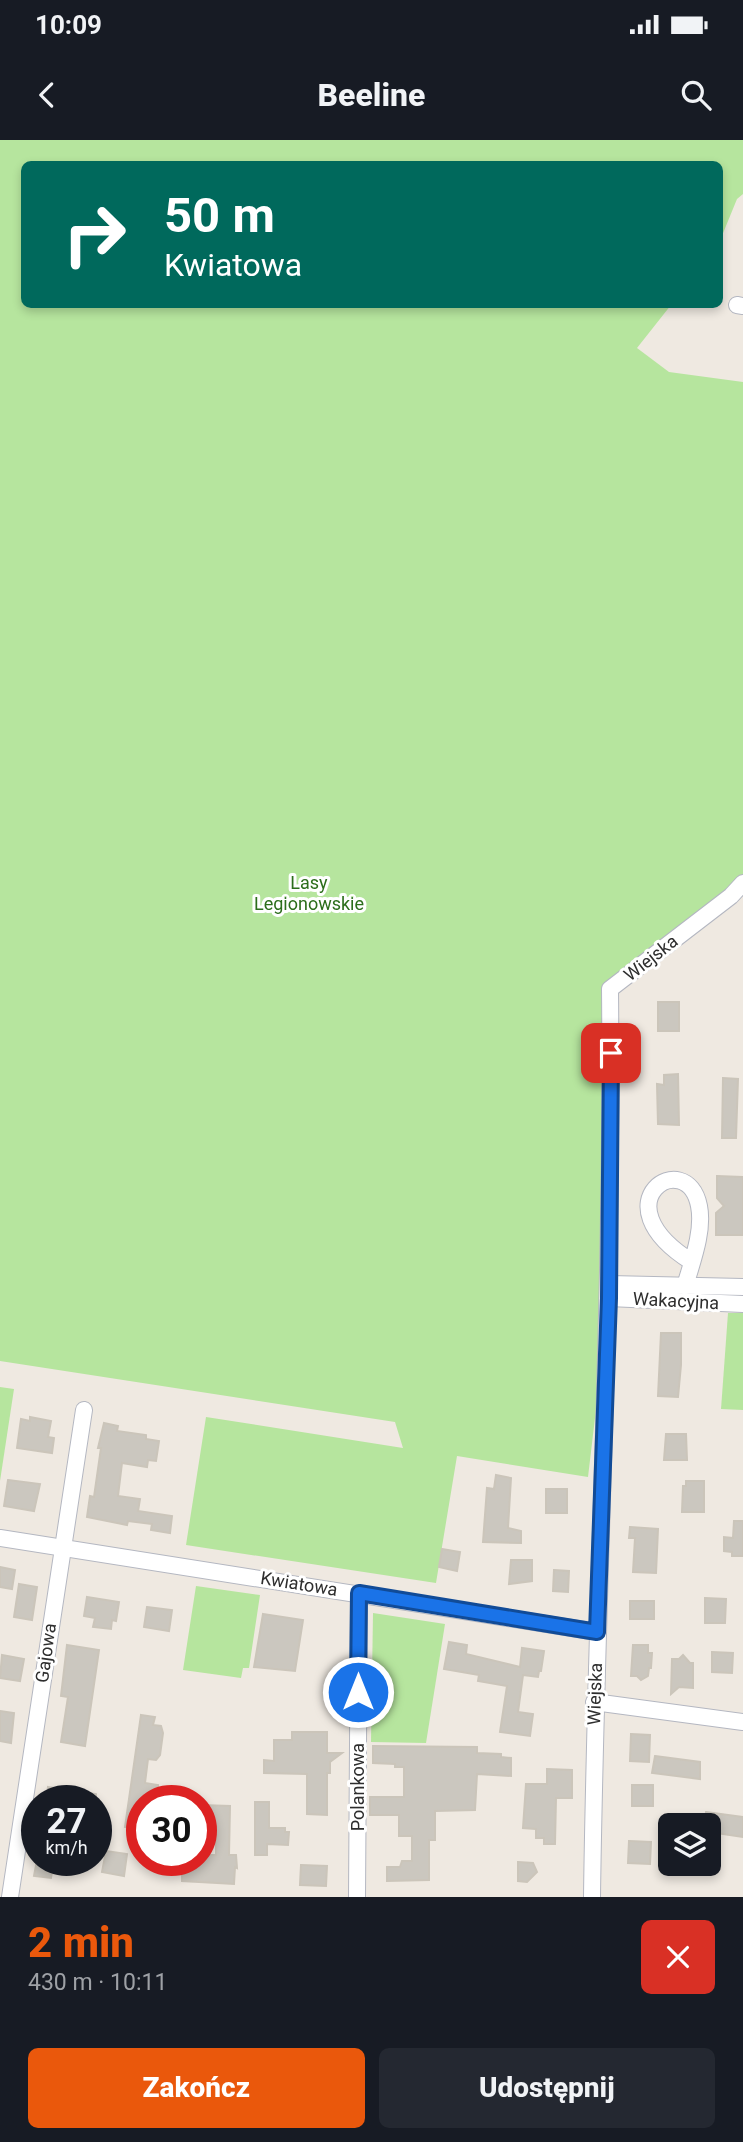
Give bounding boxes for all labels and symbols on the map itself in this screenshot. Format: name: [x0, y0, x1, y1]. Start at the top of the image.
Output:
park label: Lasy Legionowskie: [254, 872, 364, 914]
street label: Wiejska: [620, 930, 682, 985]
pin: [581, 1023, 641, 1083]
street label: Wakacyjna: [632, 1288, 720, 1313]
street label: Kwiatowa: [259, 1567, 339, 1600]
street label: Gajowa: [31, 1622, 60, 1684]
position arrow: [321, 1655, 395, 1729]
street label: Wiejska: [583, 1662, 606, 1726]
street label: Polankowa: [347, 1743, 368, 1831]
speed limit sign: 30: [126, 1785, 217, 1876]

